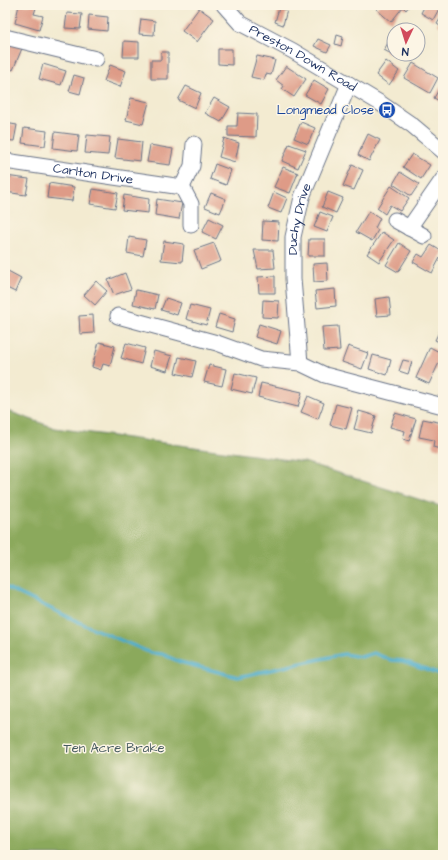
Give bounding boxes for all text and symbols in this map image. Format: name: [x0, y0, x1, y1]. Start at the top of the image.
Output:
street label: Preston Down Road: [246, 20, 360, 96]
north arrow: [386, 22, 426, 62]
text: N: [401, 44, 409, 59]
bus stop icon: Longmead Close: [377, 100, 397, 120]
place label: Longmead Close: [277, 101, 374, 120]
street label: Carlton Drive: [52, 159, 134, 189]
street label: Duchy Drive: [284, 180, 316, 255]
park label: Ten Acre Brake: [64, 739, 164, 757]

